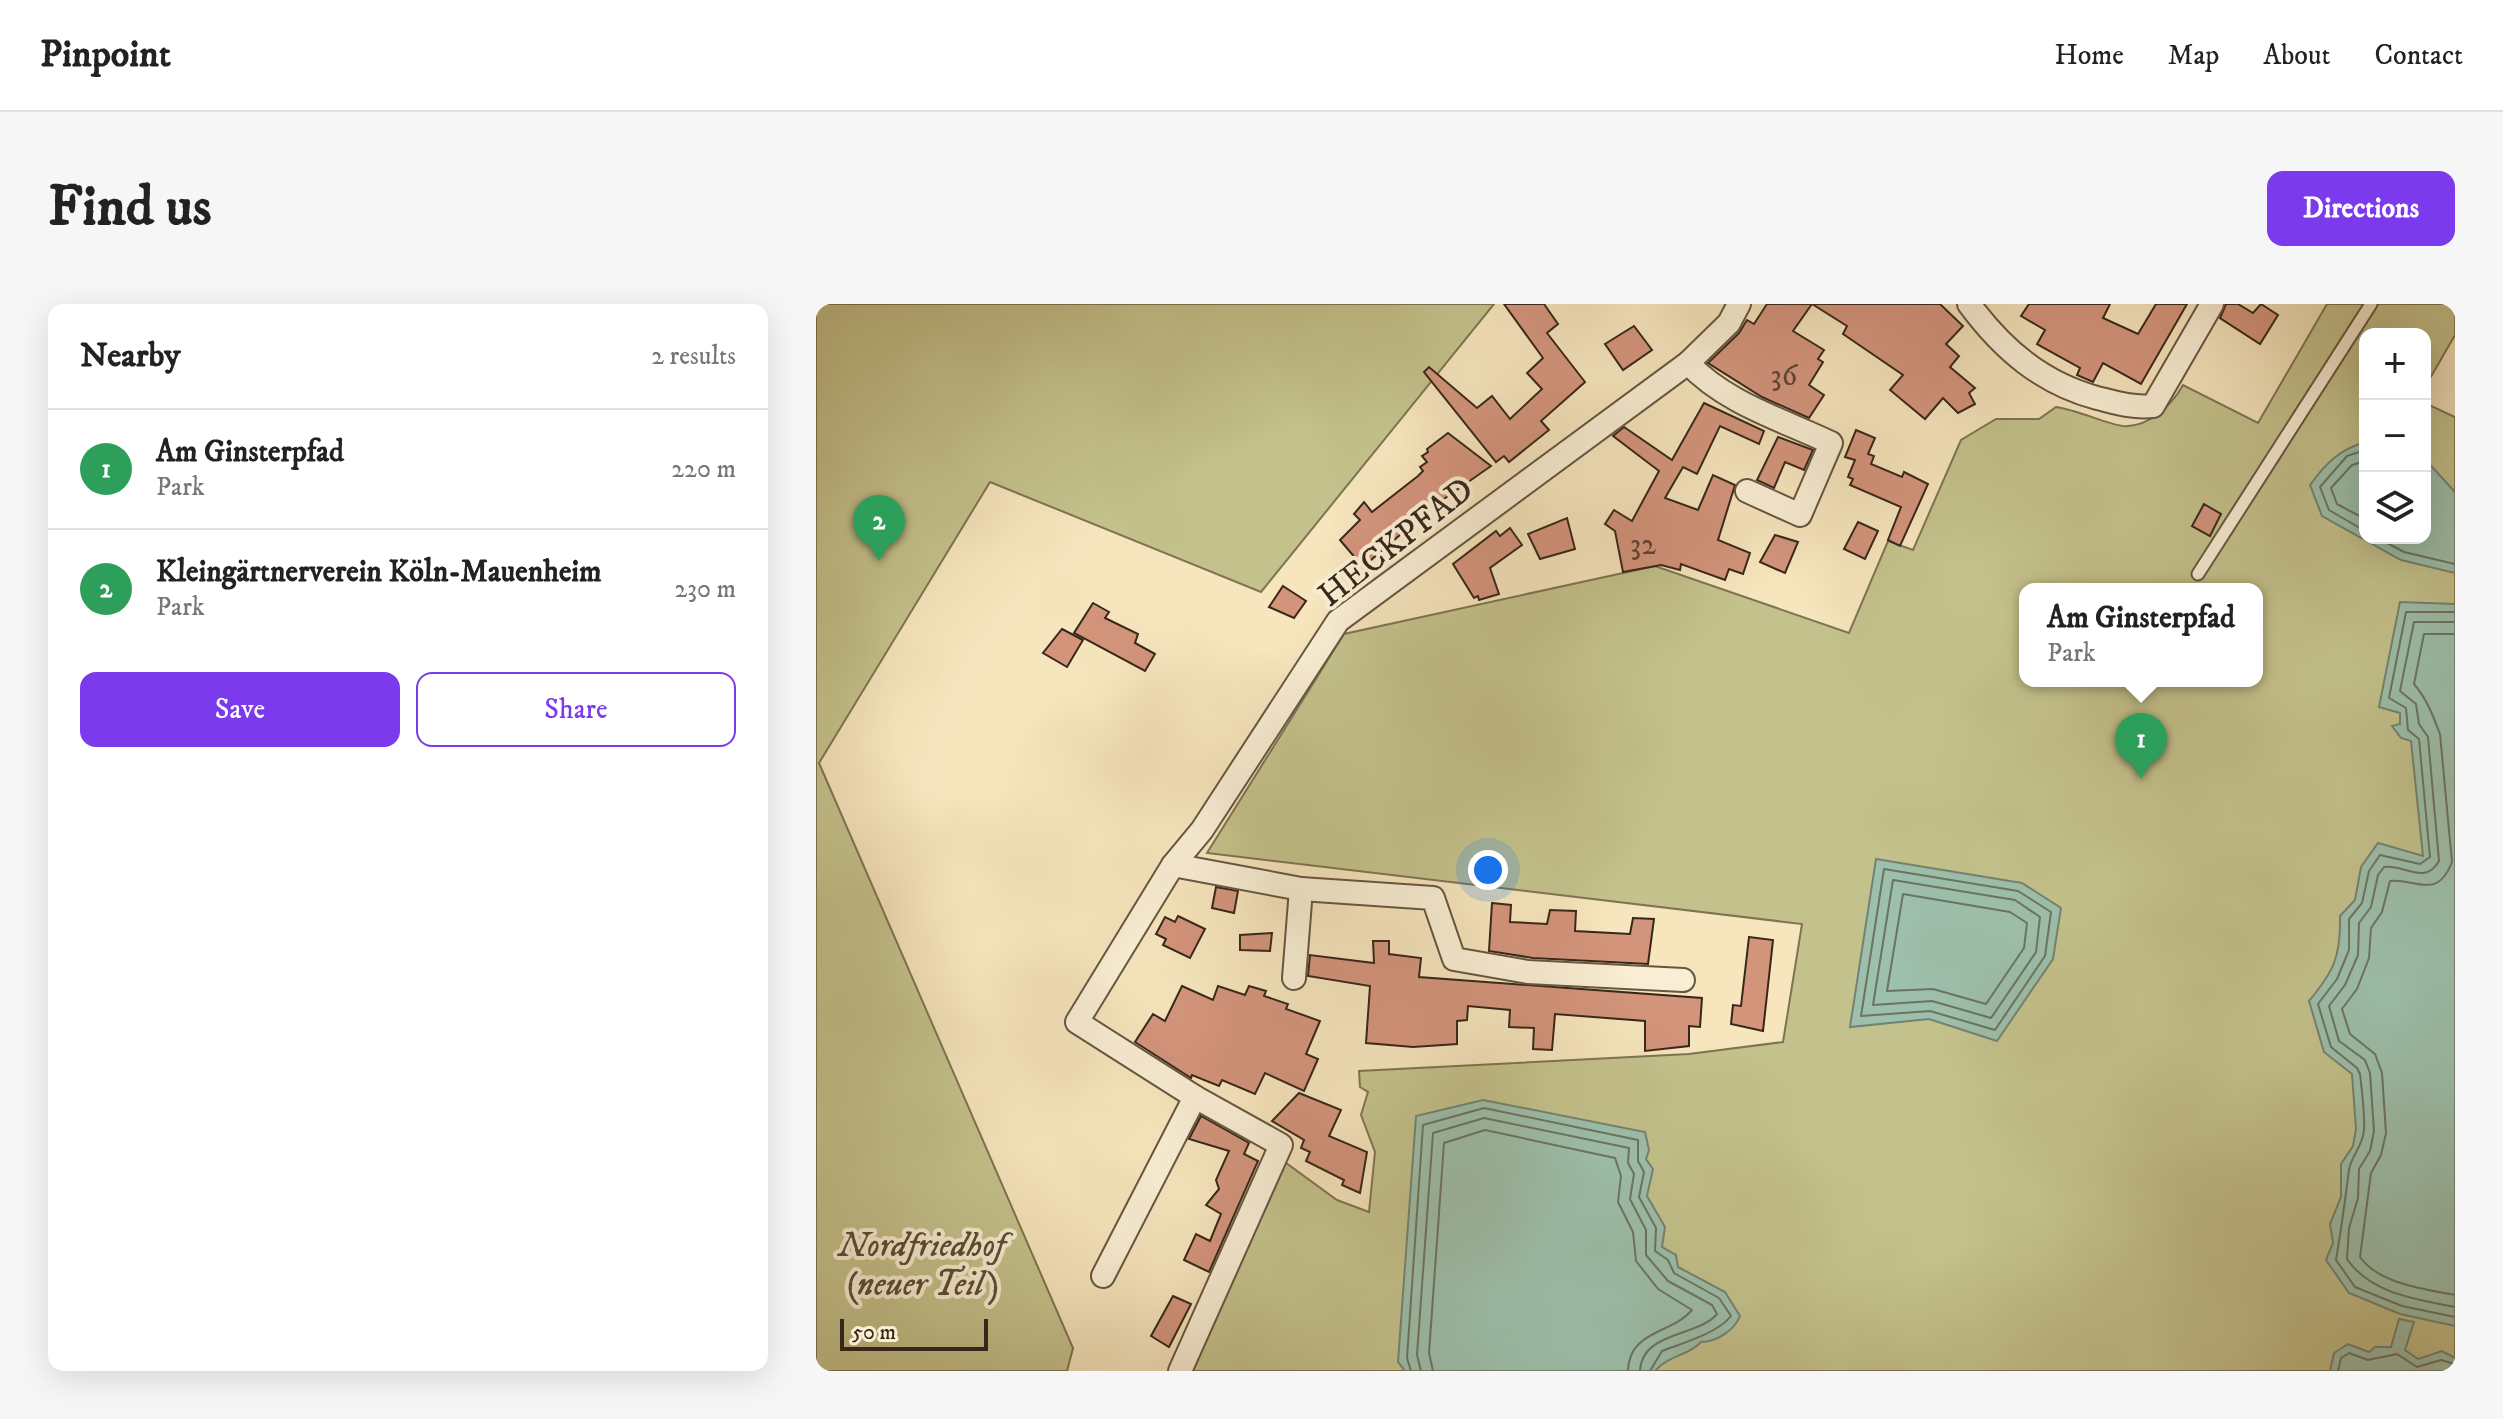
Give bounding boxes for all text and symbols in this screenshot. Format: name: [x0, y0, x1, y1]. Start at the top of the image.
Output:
text: Pinpoint: [40, 31, 171, 79]
text: Home: [2055, 38, 2124, 73]
text: Map: [2168, 38, 2219, 73]
text: About: [2263, 38, 2330, 73]
text: Contact: [2374, 38, 2463, 73]
button: Directions: [2267, 171, 2455, 246]
text: Find us: [48, 173, 212, 243]
map controls: [2359, 328, 2431, 544]
button: +: [2359, 328, 2431, 400]
text: Nearby: [80, 335, 181, 377]
text: 2 results: [651, 340, 736, 373]
house number: 36: [1771, 358, 1799, 395]
button: −: [2359, 400, 2431, 472]
text: Am Ginsterpfad: [156, 434, 344, 471]
text: 1: [101, 453, 111, 486]
text: 220 m: [671, 453, 736, 486]
street label: HECKPFAD: [1310, 469, 1482, 616]
text: Park: [156, 471, 205, 504]
button: layers: [2359, 472, 2431, 544]
pin: 2: [853, 495, 905, 561]
house number: 32: [1630, 527, 1656, 564]
text: Kleingärtnerverein Köln-Mauenheim: [156, 554, 602, 591]
text: 2: [100, 573, 112, 606]
text: 230 m: [674, 573, 736, 606]
popup: [2019, 583, 2263, 687]
text: Park: [156, 591, 205, 624]
text: Am Ginsterpfad: [2047, 600, 2235, 637]
text: Park: [2047, 637, 2096, 670]
button: Save: [80, 672, 400, 747]
button: Share: [416, 672, 736, 747]
pin: 1: [2115, 713, 2167, 779]
your location: [1468, 850, 1508, 890]
park label: Nordfriedhof (neuer Teil): [836, 1225, 1014, 1306]
scale bar: [840, 1315, 988, 1351]
text: 50 m: [852, 1319, 896, 1346]

